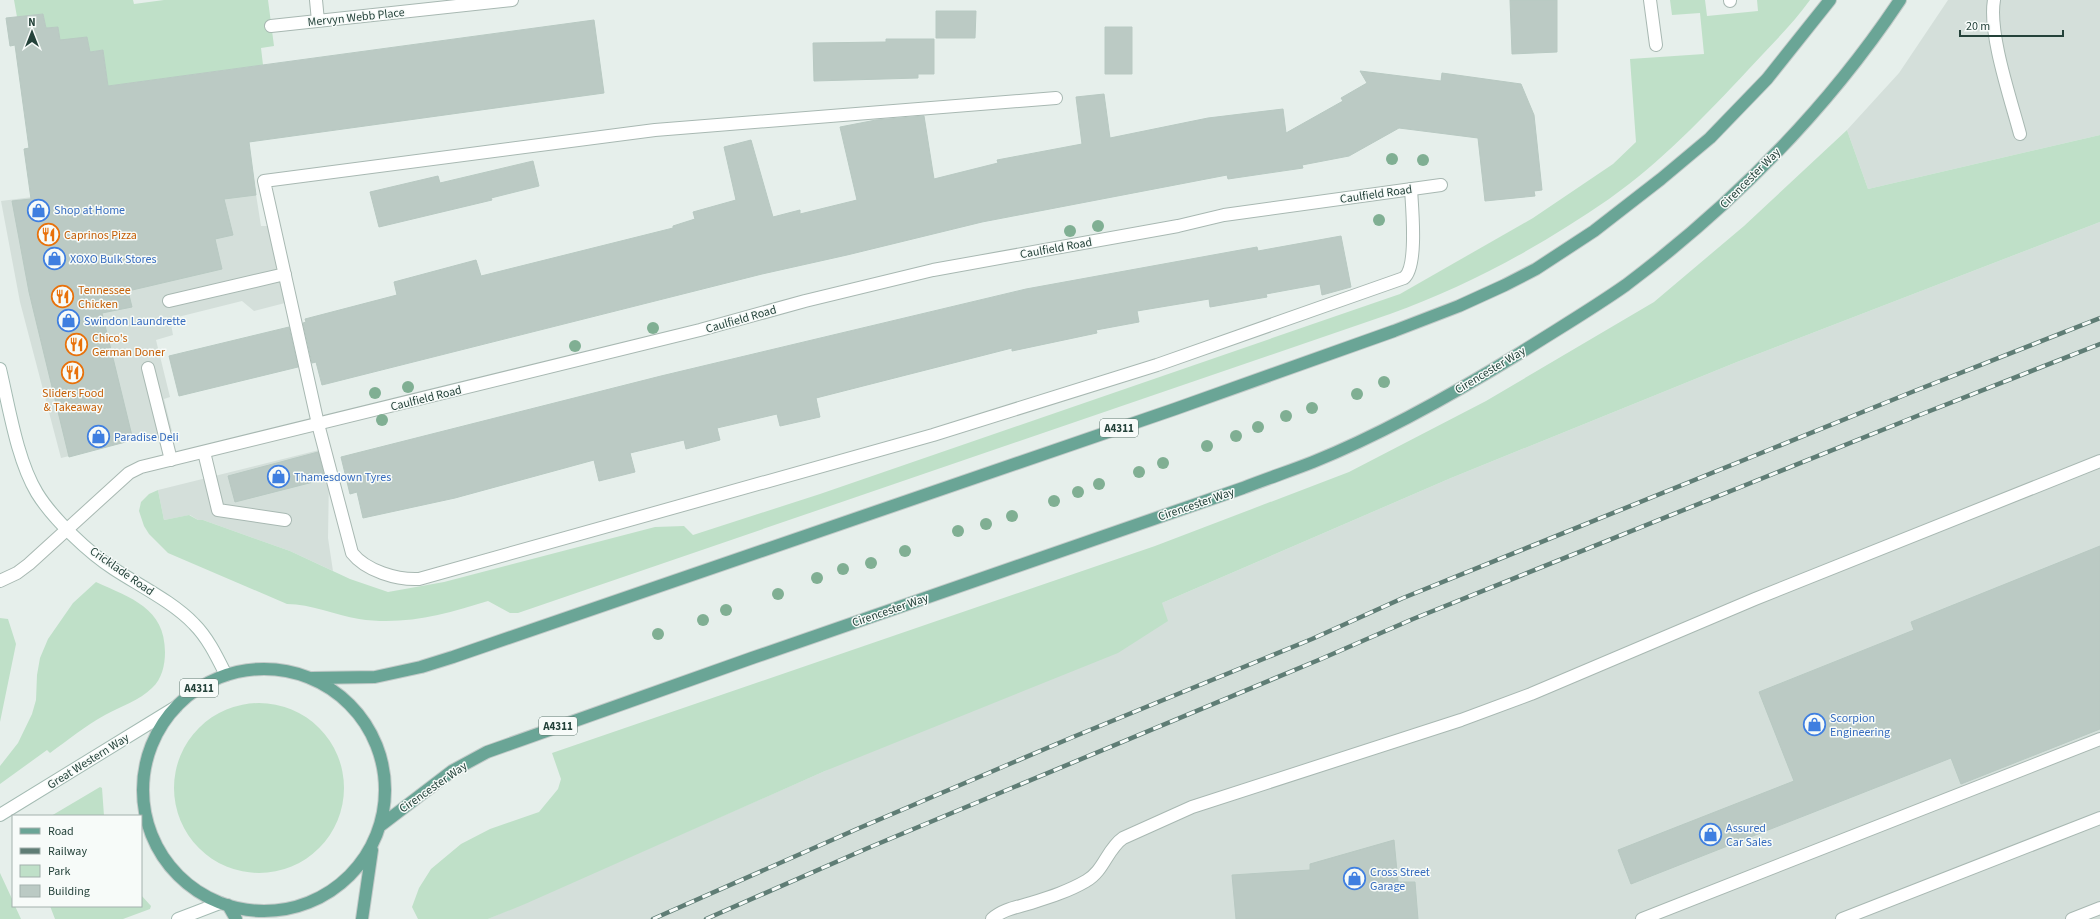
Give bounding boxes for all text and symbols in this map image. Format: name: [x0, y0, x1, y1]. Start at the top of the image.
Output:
street label: Mervyn Webb Place: [307, 4, 405, 31]
north arrow: [12, 12, 52, 52]
scale bar: [1960, 12, 2063, 38]
text: N: [28, 15, 36, 30]
text: 20 m: [1966, 18, 1990, 35]
street label: Cirencester Way: [1716, 144, 1785, 213]
street label: Caulfield Road: [1339, 181, 1413, 208]
shop icon: Shop at Home: [26, 197, 52, 223]
place label: Shop at Home: [54, 202, 125, 219]
restaurant icon: Caprinos Pizza: [36, 222, 62, 248]
place label: Caprinos Pizza: [64, 227, 137, 244]
street label: Caulfield Road: [1019, 234, 1093, 263]
shop icon: XOXO Bulk Stores: [42, 246, 68, 272]
place label: XOXO Bulk Stores: [70, 251, 157, 268]
place label: Tennessee Chicken: [78, 282, 131, 313]
restaurant icon: Tennessee Chicken: [50, 284, 76, 310]
street label: Caulfield Road: [704, 301, 778, 338]
shop icon: Swindon Laundrette: [56, 308, 82, 334]
place label: Swindon Laundrette: [84, 313, 186, 330]
place label: Chico's German Doner: [92, 330, 166, 361]
restaurant icon: Chico's German Doner: [63, 332, 89, 358]
street label: Cirencester Way: [1452, 342, 1529, 398]
restaurant icon: Sliders Food & Takeaway: [60, 359, 86, 385]
street label: Caulfield Road: [389, 381, 463, 416]
place label: Sliders Food & Takeaway: [42, 385, 104, 416]
road number: A4311: [1100, 419, 1138, 437]
shop icon: Paradise Deli: [85, 424, 111, 450]
place label: Paradise Deli: [114, 429, 179, 446]
shop icon: Thamesdown Tyres: [265, 464, 291, 490]
place label: Thamesdown Tyres: [294, 469, 391, 486]
street label: Cirencester Way: [1156, 483, 1237, 525]
street label: Cricklade Road: [86, 543, 157, 600]
street label: Cirencester Way: [850, 589, 931, 631]
road number: A4311: [180, 679, 218, 697]
place label: Scorpion Engineering: [1830, 710, 1890, 741]
shop icon: Scorpion Engineering: [1802, 712, 1828, 738]
road number: A4311: [539, 717, 577, 735]
street label: Great Western Way: [44, 729, 133, 793]
street label: Cirencester Way: [396, 757, 471, 817]
legend: [12, 815, 142, 907]
place label: Assured Car Sales: [1726, 820, 1772, 851]
shop icon: Assured Car Sales: [1698, 822, 1724, 848]
text: Road: [48, 823, 74, 840]
text: Railway: [48, 843, 87, 860]
text: Park: [48, 863, 70, 880]
place label: Cross Street Garage: [1370, 864, 1430, 895]
shop icon: Cross Street Garage: [1341, 866, 1367, 892]
text: Building: [48, 883, 90, 900]

